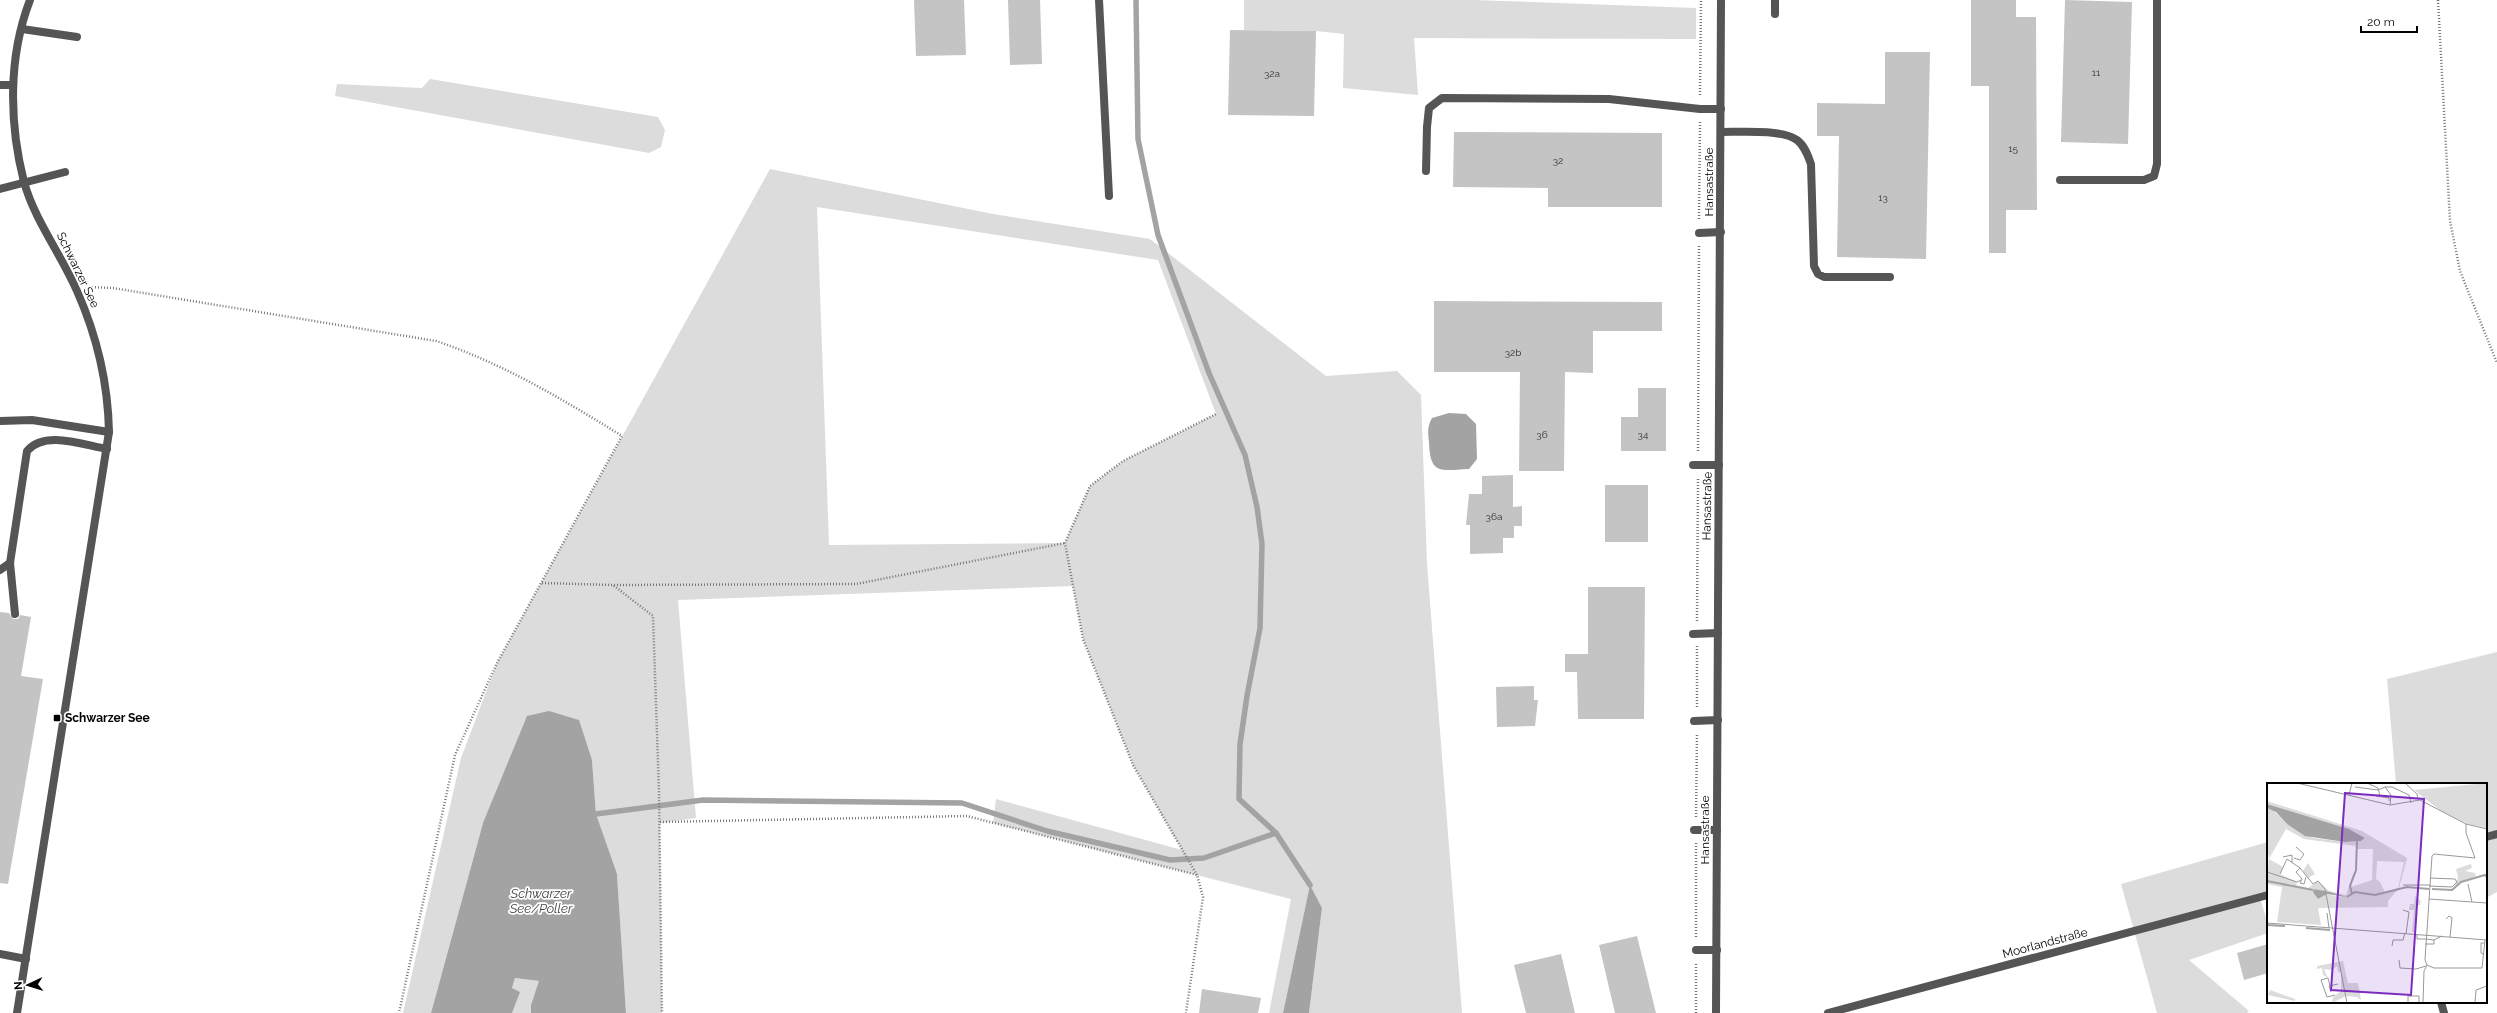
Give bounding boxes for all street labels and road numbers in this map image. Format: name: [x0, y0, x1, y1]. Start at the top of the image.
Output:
street label: Hansastraße: [1702, 148, 1716, 216]
street label: Schwarzer See: [54, 230, 102, 310]
street label: Hansastraße: [1699, 471, 1715, 541]
street label: Hansastraße: [1698, 796, 1712, 864]
street label: Moorlandstraße: [2001, 925, 2089, 961]

